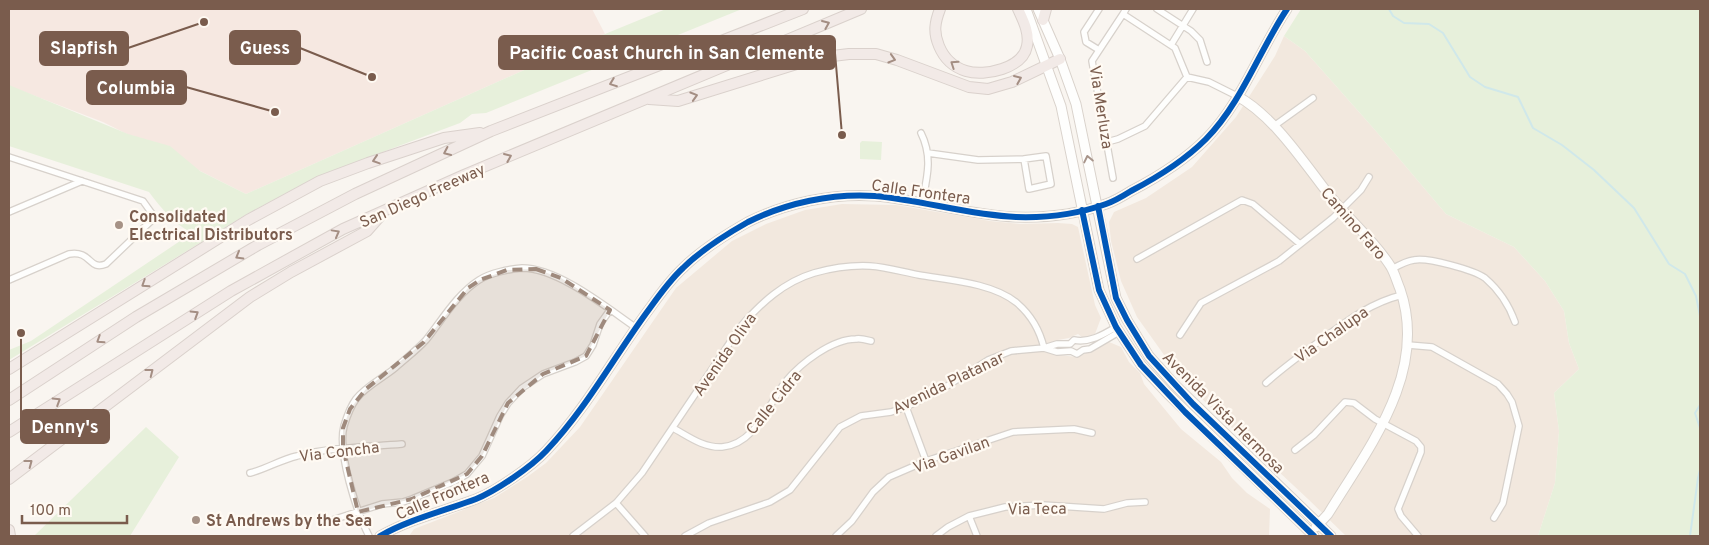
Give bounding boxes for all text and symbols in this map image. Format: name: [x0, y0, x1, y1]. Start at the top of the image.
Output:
one-way arrow: [821, 19, 830, 30]
callout: Guess: [230, 31, 300, 64]
callout: Slapfish: [40, 32, 128, 65]
callout: Pacific Coast Church in San Clemente: [499, 36, 835, 69]
text: Slapfish: [50, 38, 118, 61]
text: Guess: [240, 38, 290, 61]
text: Pacific Coast Church in San Clemente: [509, 43, 825, 66]
one-way arrow: [888, 53, 896, 63]
one-way arrow: [950, 61, 960, 70]
street label: Via Merluza: [1084, 64, 1116, 150]
callout: Columbia: [87, 71, 186, 104]
one-way arrow: [1013, 75, 1022, 85]
one-way arrow: [609, 77, 618, 87]
text: Columbia: [97, 78, 175, 101]
one-way arrow: [689, 92, 697, 102]
one-way arrow: [443, 146, 452, 157]
one-way arrow: [503, 152, 512, 163]
one-way arrow: [372, 154, 381, 164]
one-way arrow: [1083, 154, 1094, 163]
street label: San Diego Freeway: [357, 160, 489, 234]
street label: Calle Frontera: [870, 176, 971, 210]
street label: Camino Faro: [1316, 184, 1389, 265]
place label: Consolidated Electrical Distributors: [129, 208, 293, 246]
marker: Consolidated Electrical Distributors: [113, 219, 125, 231]
one-way arrow: [330, 230, 339, 240]
one-way arrow: [235, 250, 244, 260]
one-way arrow: [141, 278, 150, 288]
street label: Via Chalupa: [1291, 303, 1373, 368]
street label: Avenida Oliva: [690, 310, 762, 401]
one-way arrow: [189, 311, 198, 320]
one-way arrow: [96, 334, 106, 343]
street label: Avenida Platanar: [890, 348, 1008, 420]
street label: Avenida Vista Hermosa: [1157, 348, 1288, 479]
street label: Calle Cidra: [742, 367, 807, 440]
one-way arrow: [144, 369, 154, 378]
one-way arrow: [52, 398, 61, 407]
callout: Denny's: [21, 410, 109, 443]
text: Denny's: [31, 417, 99, 440]
street label: Via Gavilan: [911, 433, 993, 479]
street label: Via Concha: [298, 438, 381, 468]
one-way arrow: [23, 460, 33, 469]
street label: Calle Frontera: [393, 468, 493, 526]
scale bar: [22, 492, 128, 524]
street label: Via Teca: [1007, 499, 1067, 521]
text: 100 m: [30, 502, 71, 521]
place label: St Andrews by the Sea: [206, 512, 372, 532]
marker: St Andrews by the Sea: [190, 514, 202, 526]

